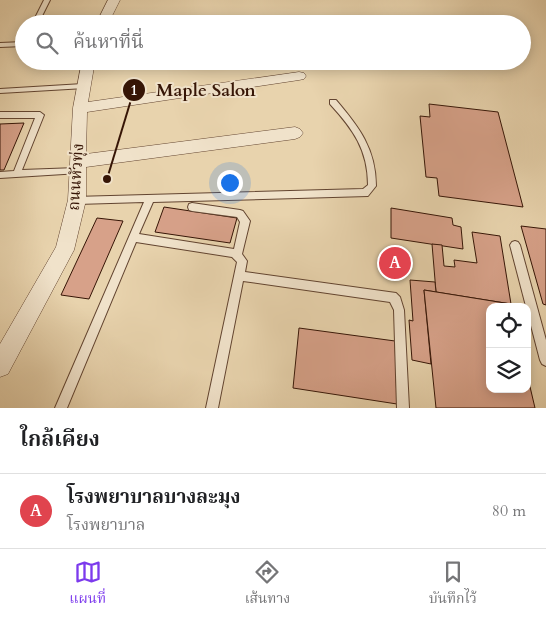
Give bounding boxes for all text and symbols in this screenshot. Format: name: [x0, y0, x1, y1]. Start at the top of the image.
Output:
search box: [15, 15, 531, 70]
icon: search: [33, 29, 61, 57]
text: ค้นหาที่นี่: [73, 29, 144, 55]
callout: Maple Salon: [121, 74, 266, 107]
text: Maple Salon: [156, 78, 256, 103]
text: 1: [130, 80, 138, 100]
street label: ถนนหัวทุ่ง: [63, 143, 89, 211]
your location: [217, 170, 243, 196]
pin: A: [379, 244, 411, 282]
map controls: [486, 303, 531, 393]
button: locate: [486, 303, 531, 348]
button: layers: [486, 348, 531, 393]
text: ใกล้เคียง: [20, 425, 100, 454]
text: โรงพยาบาลบางละมุง: [67, 484, 241, 510]
text: A: [30, 500, 42, 522]
text: 80 m: [492, 500, 526, 522]
text: โรงพยาบาล: [67, 514, 145, 536]
tab: แผนที่: [69, 558, 106, 610]
tab: เส้นทาง: [245, 558, 290, 610]
tab: บันทึกไว้: [429, 558, 477, 610]

